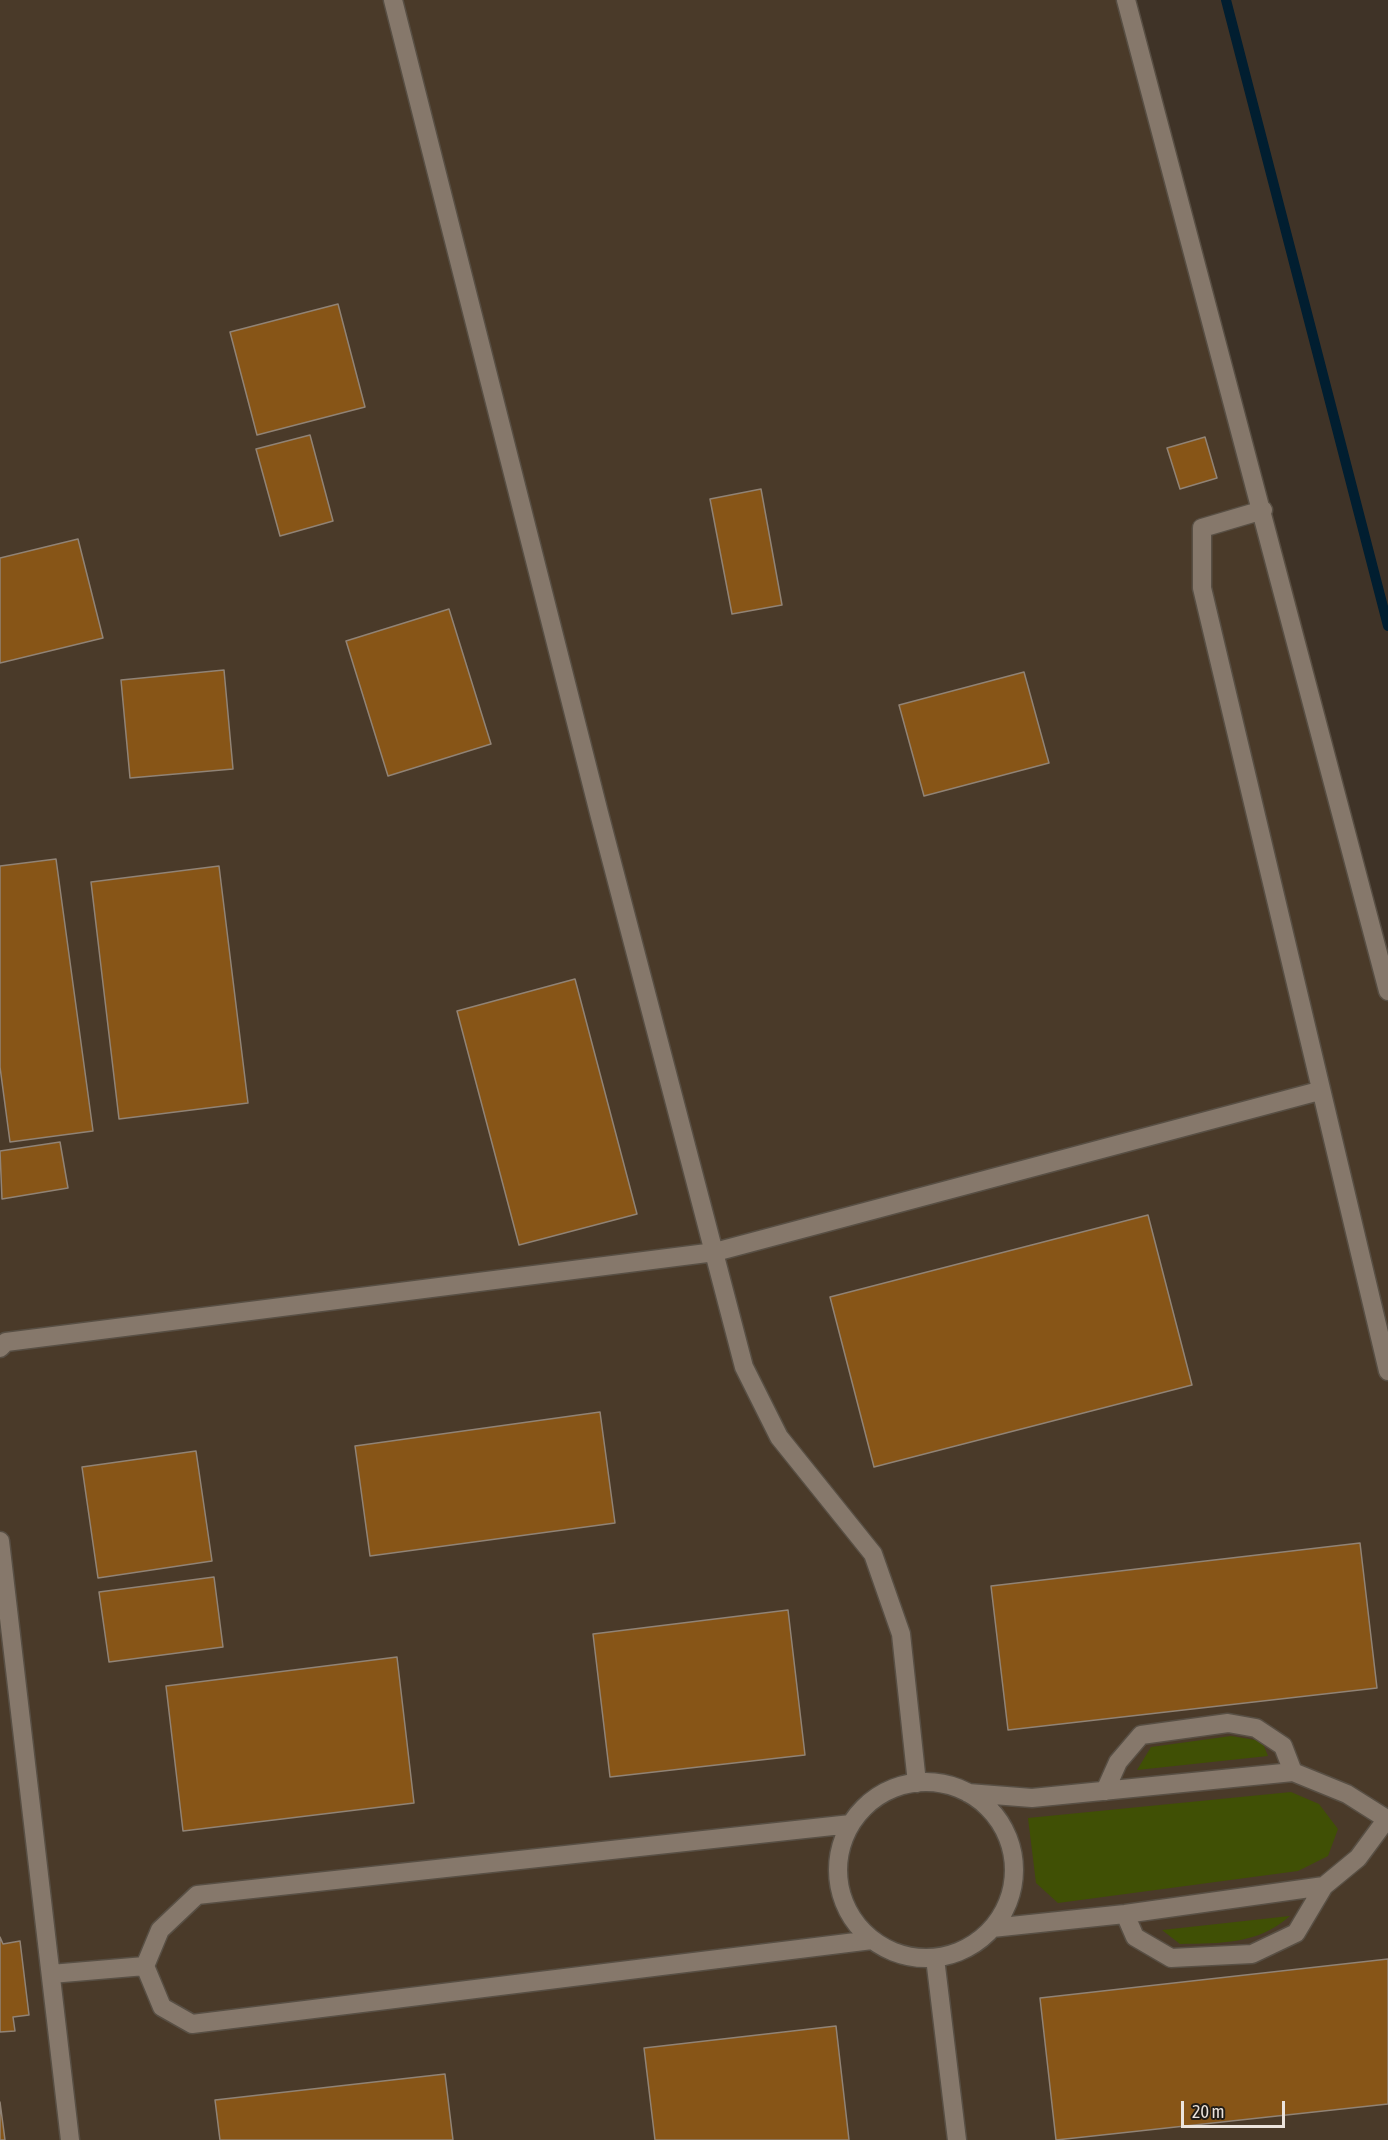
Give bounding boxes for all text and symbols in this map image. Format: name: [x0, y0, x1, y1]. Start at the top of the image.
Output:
scale bar: [1184, 2089, 1288, 2127]
text: 20 m: [1192, 2101, 1224, 2122]

